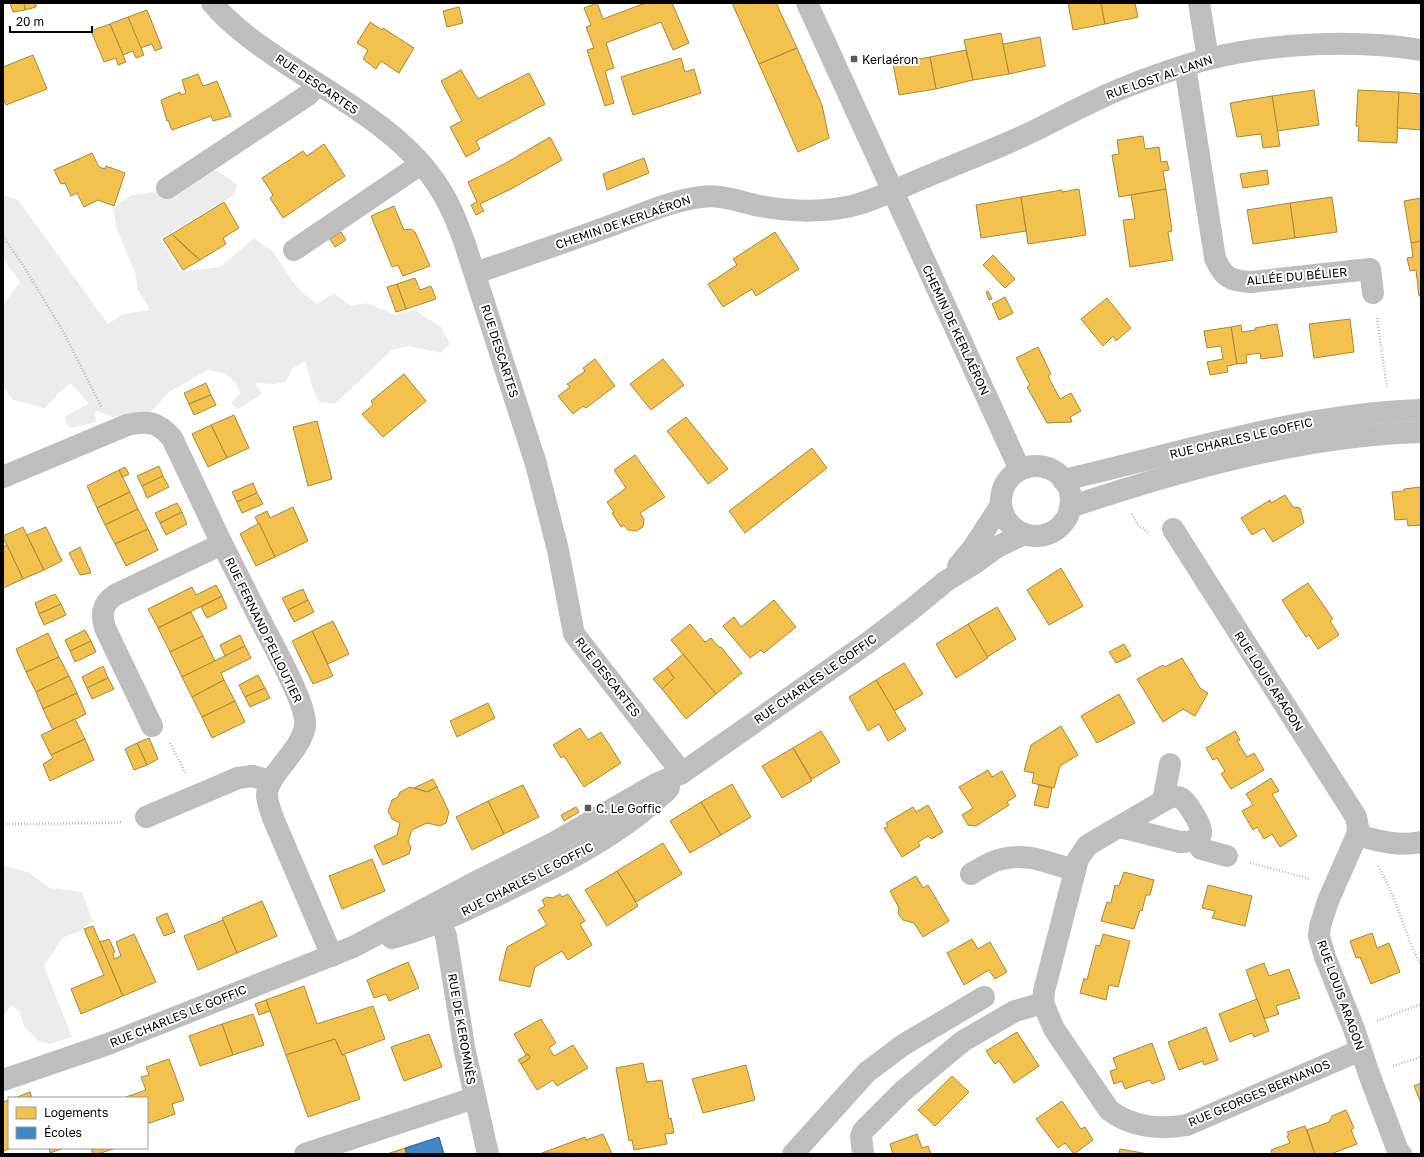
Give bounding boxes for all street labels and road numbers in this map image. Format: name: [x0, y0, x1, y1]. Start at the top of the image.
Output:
street label: RUE DESCARTES: [273, 51, 362, 118]
street label: RUE LOST AL LANN: [1104, 52, 1214, 102]
street label: CHEMIN DE KERLAÉRON: [553, 192, 693, 252]
street label: CHEMIN DE KERLAÉRON: [919, 262, 993, 398]
street label: ALLÉE DU BÉLIER: [1246, 264, 1348, 288]
street label: RUE DESCARTES: [478, 303, 522, 400]
street label: RUE CHARLES LE GOFFIC: [1168, 414, 1314, 462]
street label: RUE FERNAND PELLOUTIER: [222, 555, 306, 705]
street label: RUE LOUIS ARAGON: [1231, 628, 1307, 734]
street label: RUE CHARLES LE GOFFIC: [751, 631, 879, 727]
street label: RUE DESCARTES: [572, 634, 644, 720]
street label: RUE CHARLES LE GOFFIC: [458, 839, 596, 919]
street label: RUE LOUIS ARAGON: [1314, 938, 1368, 1052]
street label: RUE DE KEROMNÈS: [445, 972, 479, 1086]
street label: RUE CHARLES LE GOFFIC: [107, 982, 249, 1050]
street label: RUE GEORGES BERNANOS: [1186, 1056, 1333, 1130]

